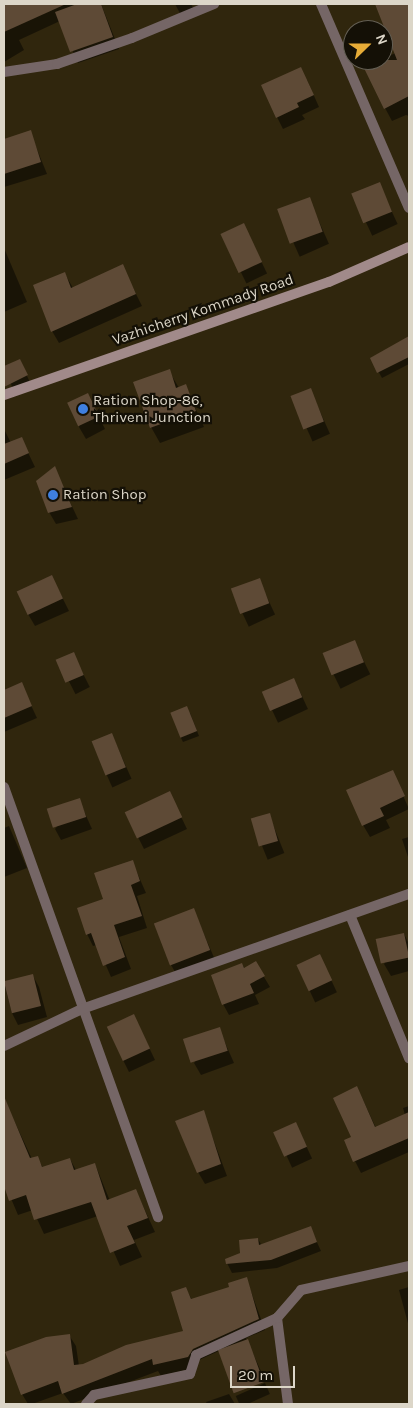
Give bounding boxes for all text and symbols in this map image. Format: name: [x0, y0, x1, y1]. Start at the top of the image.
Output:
north arrow: [343, 20, 393, 70]
text: N: [372, 32, 391, 47]
street label: Vazhicherry Kommady Road: [110, 271, 296, 349]
place label: Ration Shop-86, Thriveni Junction: [93, 391, 211, 426]
marker: Ration Shop-86, Thriveni Junction: [77, 403, 89, 415]
place label: Ration Shop: [63, 486, 146, 504]
marker: Ration Shop: [47, 489, 59, 501]
scale bar: [233, 1356, 298, 1388]
text: 20 m: [238, 1366, 273, 1384]

